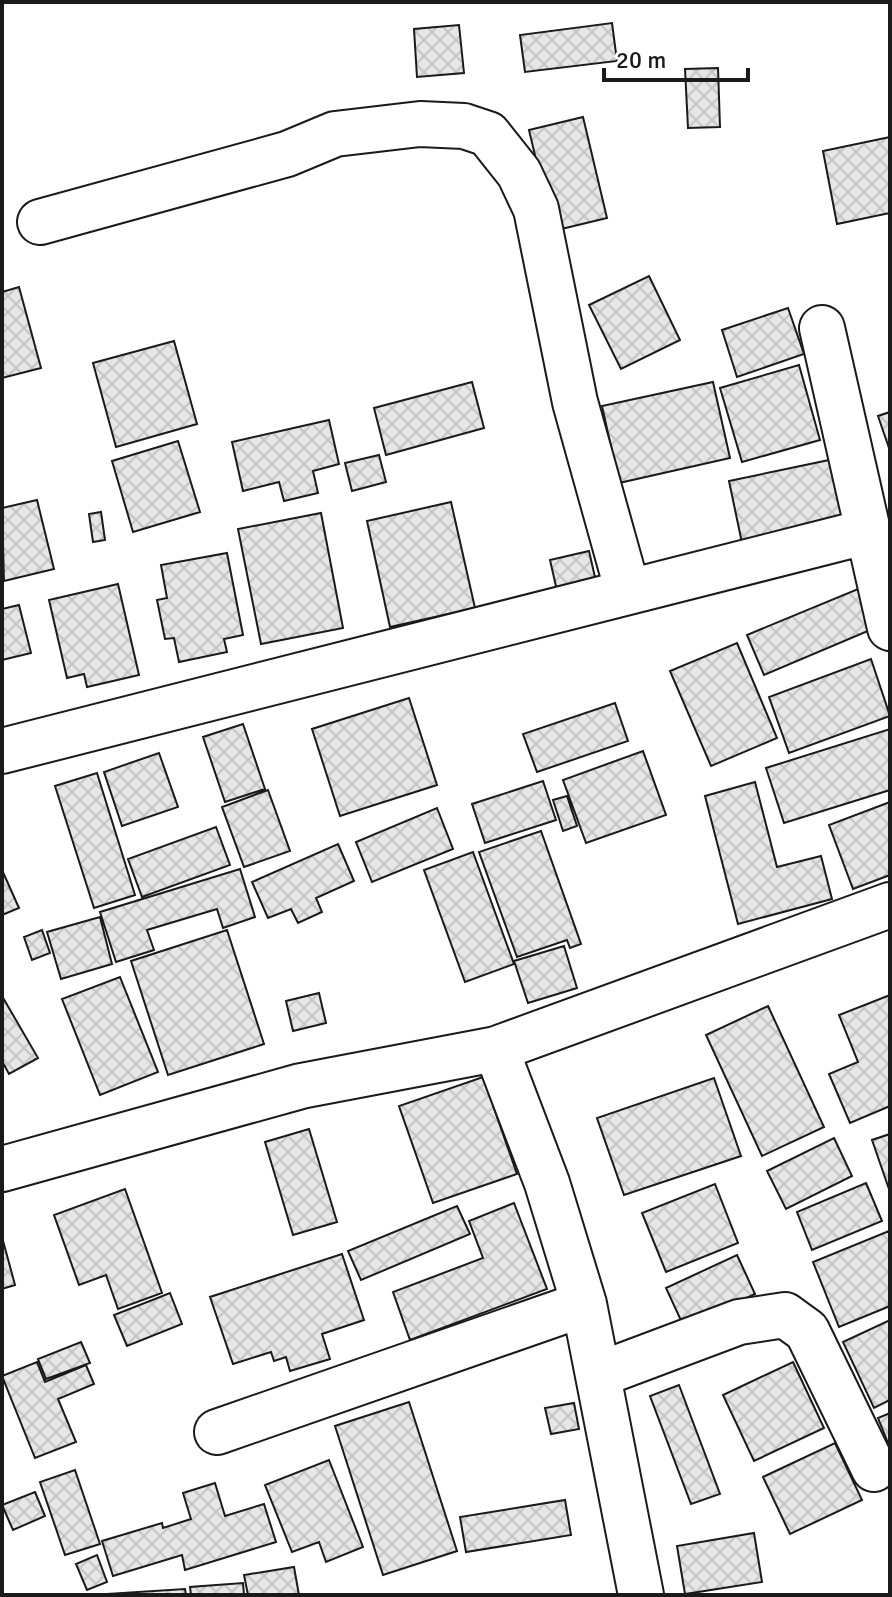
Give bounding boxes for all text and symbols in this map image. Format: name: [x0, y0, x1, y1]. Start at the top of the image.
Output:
scale bar: [604, 32, 748, 82]
text: 20 m: [616, 45, 666, 75]

